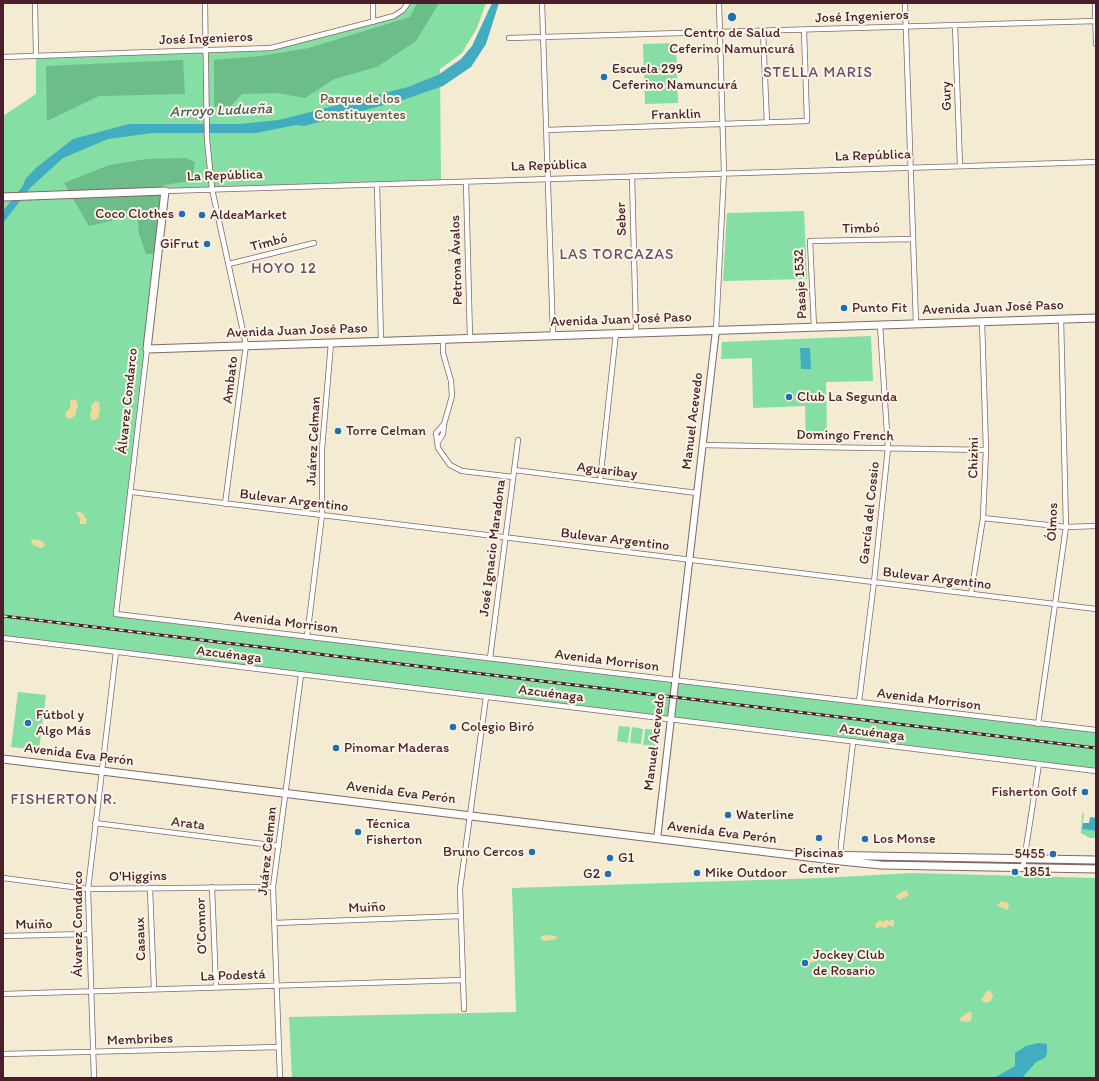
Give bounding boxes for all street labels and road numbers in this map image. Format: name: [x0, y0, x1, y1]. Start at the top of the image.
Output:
street label: José Ingenieros: [815, 7, 909, 27]
street label: José Ingenieros: [159, 29, 253, 49]
street label: Gury: [938, 81, 956, 111]
street label: Franklin: [651, 106, 701, 124]
street label: La República: [835, 146, 911, 166]
street label: La República: [511, 156, 587, 176]
street label: La República: [187, 166, 263, 186]
street label: Seber: [613, 202, 631, 236]
street label: Petrona Ávalos: [447, 215, 467, 305]
street label: Timbó: [842, 220, 880, 238]
street label: Timbó: [249, 230, 289, 256]
street label: Pasaje 1532: [791, 249, 811, 319]
street label: Avenida Juan José Paso: [922, 297, 1064, 319]
street label: Avenida Juan José Paso: [550, 309, 692, 331]
street label: Avenida Juan José Paso: [226, 320, 368, 342]
street label: Álvarez Condarco: [114, 347, 142, 455]
street label: Ambato: [220, 355, 242, 405]
street label: Manuel Acevedo: [679, 371, 707, 471]
street label: Juárez Celman: [303, 396, 325, 486]
street label: Domingo French: [796, 427, 894, 445]
street label: Chizini: [965, 437, 983, 479]
street label: Aguaribay: [576, 459, 638, 483]
street label: García del Cossio: [856, 461, 884, 565]
street label: José Ignacio Maradona: [476, 479, 510, 617]
street label: Bulevar Argentino: [239, 486, 349, 516]
street label: Ólmos: [1044, 502, 1062, 542]
street label: Bulevar Argentino: [560, 525, 670, 555]
street label: Bulevar Argentino: [882, 564, 992, 594]
street label: Avenida Morrison: [233, 608, 339, 638]
street label: Azcuénaga: [195, 643, 263, 667]
street label: Avenida Morrison: [554, 646, 660, 676]
street label: Azcuénaga: [517, 682, 585, 706]
street label: Avenida Morrison: [876, 685, 982, 715]
street label: Manuel Acevedo: [641, 692, 669, 792]
street label: Azcuénaga: [838, 721, 906, 745]
street label: Avenida Eva Perón: [23, 740, 135, 770]
street label: Avenida Eva Perón: [345, 778, 457, 808]
street label: Juárez Celman: [255, 806, 281, 896]
street label: Arata: [170, 814, 206, 834]
street label: Avenida Eva Perón: [666, 818, 778, 848]
street label: O'Higgins: [109, 868, 167, 886]
street label: Álvarez Condarco: [70, 871, 86, 977]
street label: O'Connor: [193, 897, 211, 955]
street label: Muiño: [348, 899, 386, 917]
street label: Muiño: [15, 916, 53, 934]
street label: Casaux: [132, 917, 150, 961]
street label: La Podestá: [200, 966, 266, 986]
street label: Membribes: [107, 1030, 173, 1050]

